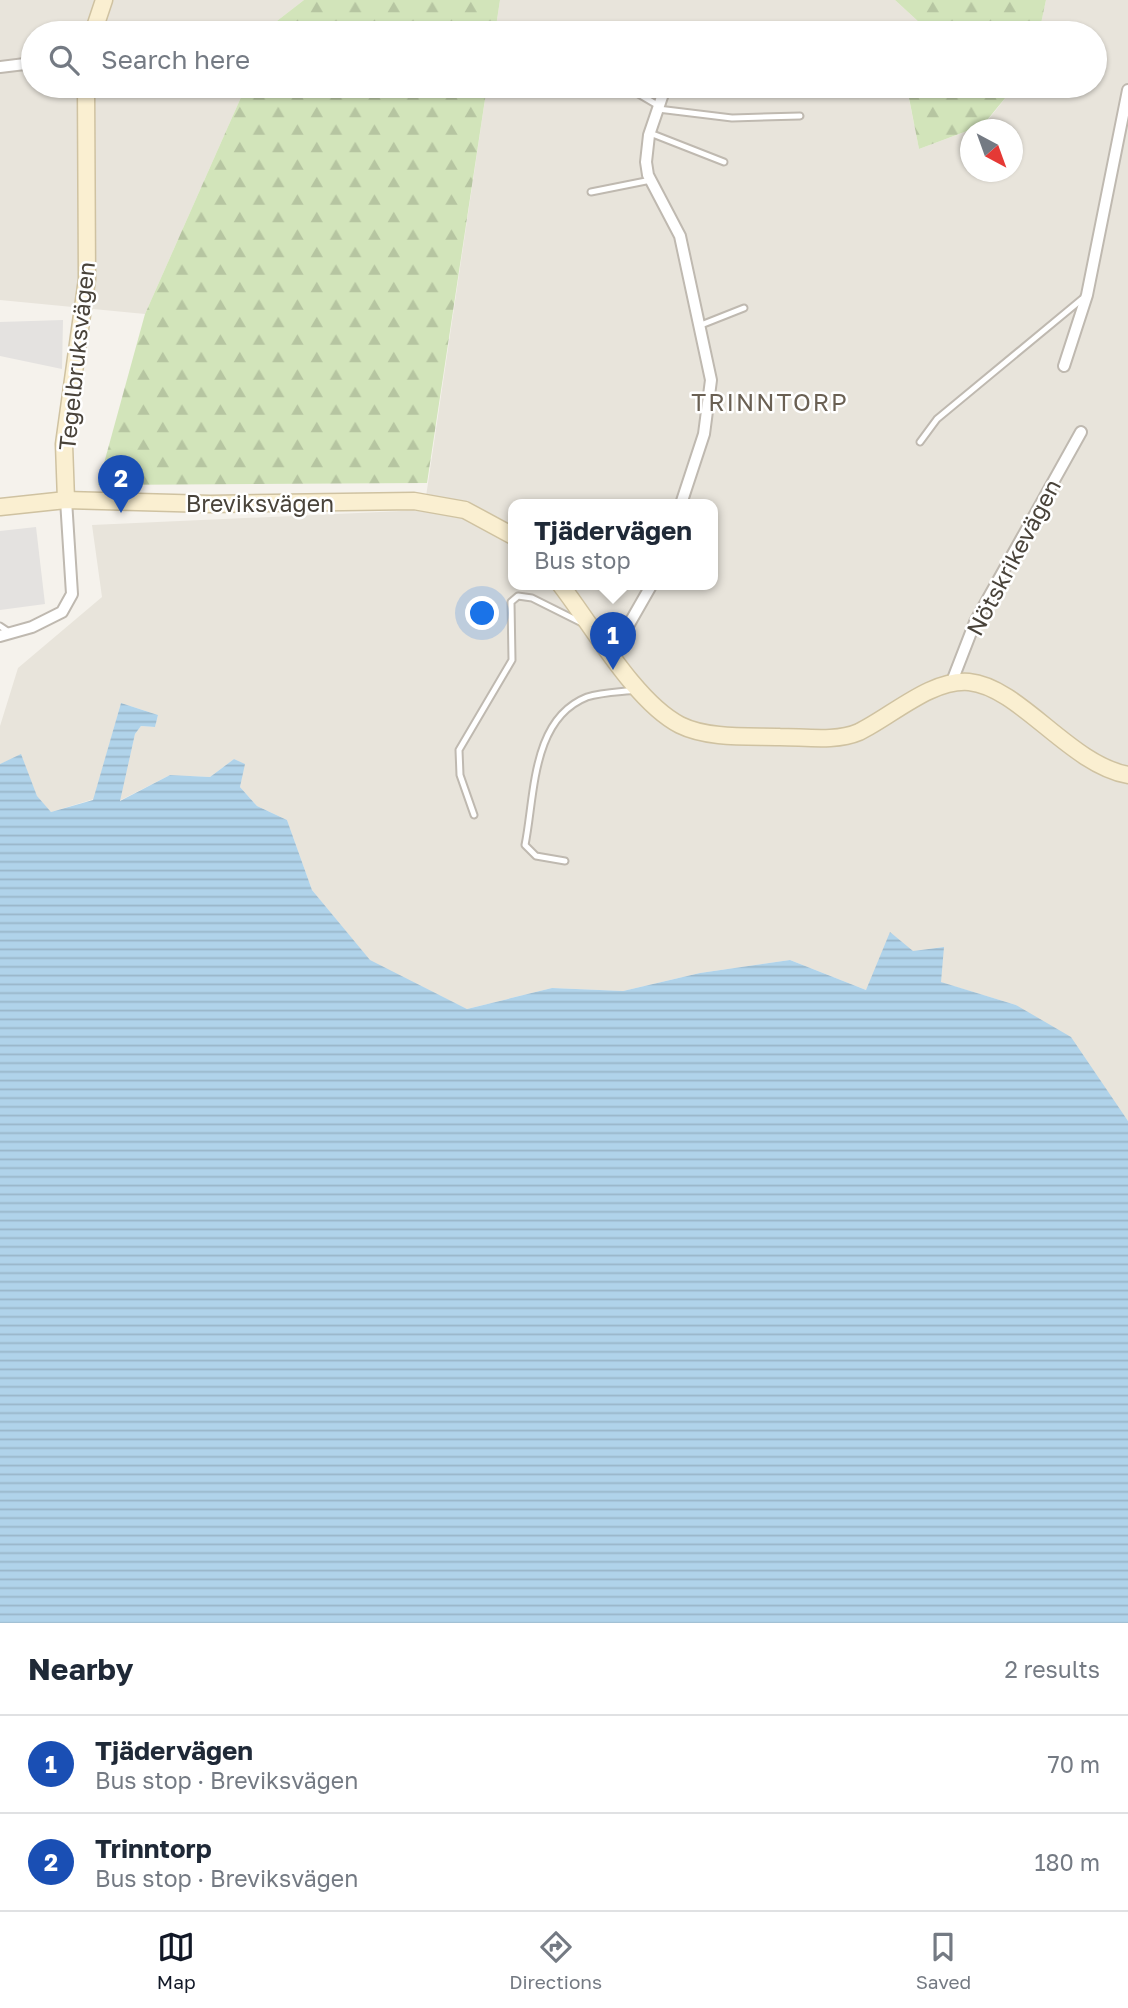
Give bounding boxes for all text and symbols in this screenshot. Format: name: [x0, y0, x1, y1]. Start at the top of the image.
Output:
search box: [21, 21, 1107, 98]
icon: search: [45, 41, 83, 79]
text: Search here: [101, 44, 250, 75]
north arrow: [960, 119, 1023, 182]
street label: Tegelbruksvägen: [52, 260, 100, 452]
district label: TRINNTORP: [691, 387, 849, 416]
pin: 2: [98, 455, 144, 513]
street label: Nötskrikevägen: [960, 474, 1066, 640]
street label: Breviksvägen: [186, 489, 334, 517]
popup: [508, 499, 718, 590]
text: Tjädervägen: [534, 515, 692, 546]
text: Bus stop: [534, 546, 631, 574]
your location: [465, 596, 499, 630]
pin: 1: [590, 612, 636, 670]
text: Nearby: [28, 1651, 133, 1687]
text: 2 results: [1004, 1655, 1100, 1683]
text: Tjädervägen: [95, 1735, 253, 1766]
text: 1: [45, 1750, 57, 1778]
text: 70 m: [1047, 1750, 1100, 1778]
text: Bus stop · Breviksvägen: [95, 1766, 358, 1794]
text: Trinntorp: [95, 1833, 212, 1864]
text: 2: [44, 1848, 58, 1876]
text: 180 m: [1034, 1848, 1100, 1876]
text: Bus stop · Breviksvägen: [95, 1864, 358, 1892]
tab: Map: [157, 1928, 196, 1993]
tab: Directions: [509, 1928, 602, 1993]
tab: Saved: [916, 1928, 971, 1993]

